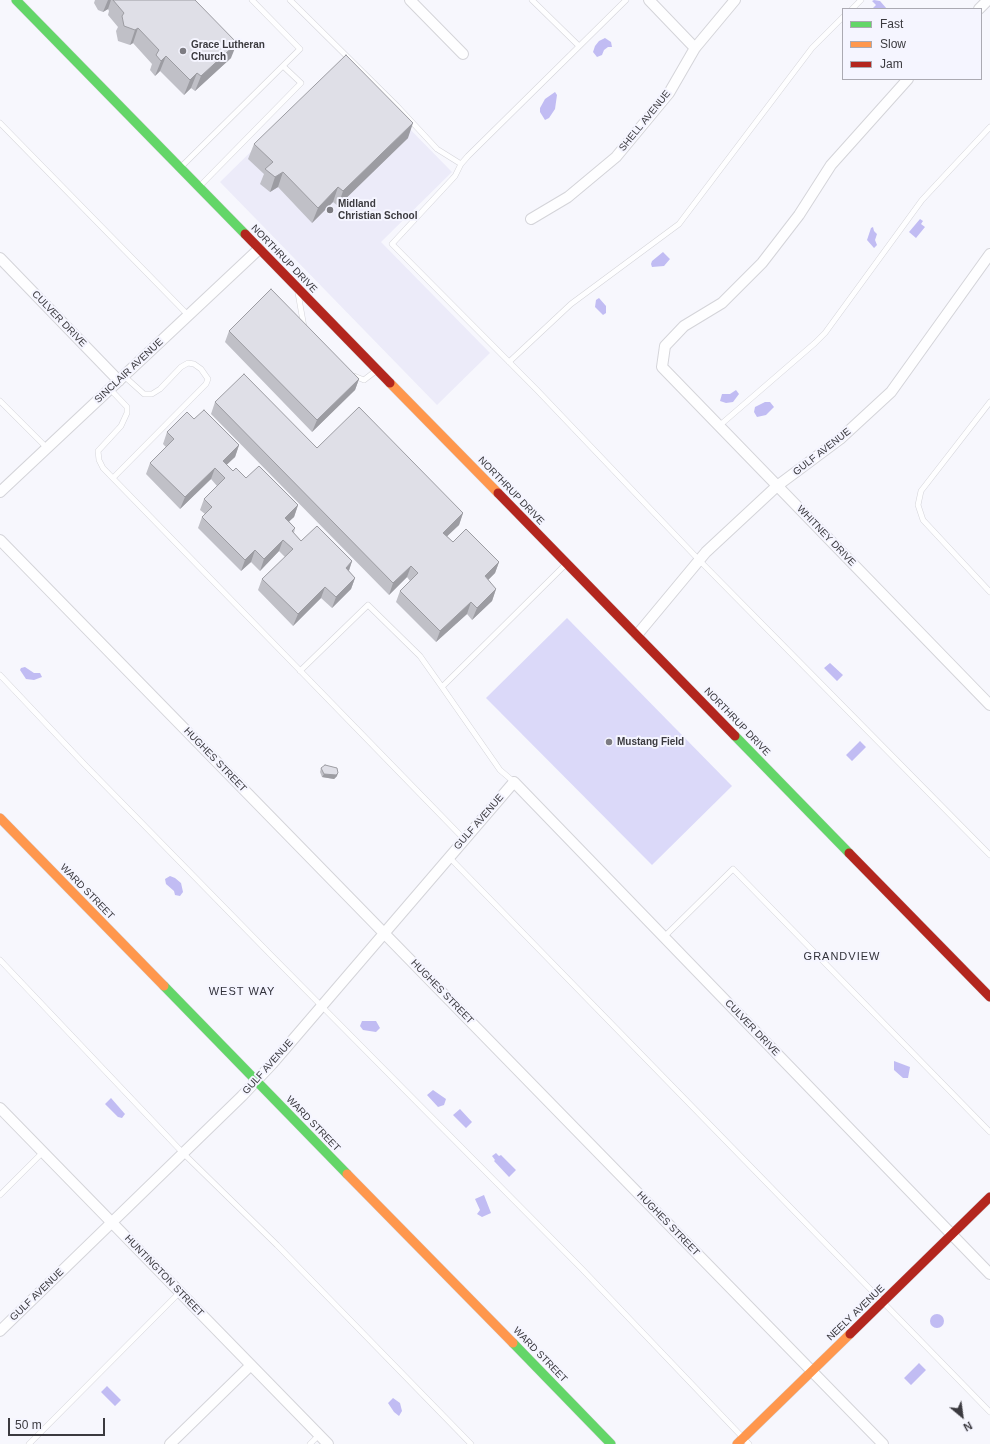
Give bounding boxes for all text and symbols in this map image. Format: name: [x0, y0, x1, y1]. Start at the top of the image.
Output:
legend: [842, 8, 982, 80]
text: Fast: [880, 17, 903, 31]
text: Slow: [880, 37, 906, 51]
place label: Grace Lutheran Church: [191, 39, 265, 62]
marker: Grace Lutheran Church: [178, 46, 188, 56]
text: Jam: [880, 57, 903, 71]
street label: SHELL AVENUE: [617, 88, 673, 154]
place label: Midland Christian School: [338, 198, 417, 222]
marker: Midland Christian School: [325, 205, 335, 215]
street label: NORTHRUP DRIVE: [248, 223, 320, 295]
street label: CULVER DRIVE: [29, 289, 89, 349]
street label: SINCLAIR AVENUE: [92, 336, 166, 406]
street label: GULF AVENUE: [791, 426, 853, 478]
street label: NORTHRUP DRIVE: [475, 455, 547, 527]
street label: WHITNEY DRIVE: [794, 503, 858, 569]
street label: NORTHRUP DRIVE: [701, 686, 773, 758]
street label: HUGHES STREET: [181, 725, 249, 795]
place label: Mustang Field: [617, 736, 684, 748]
marker: Mustang Field: [604, 737, 614, 747]
street label: GULF AVENUE: [452, 792, 506, 852]
street label: WARD STREET: [58, 862, 116, 922]
district label: GRANDVIEW: [804, 950, 880, 964]
street label: HUGHES STREET: [408, 957, 476, 1027]
district label: WEST WAY: [209, 985, 275, 999]
street label: CULVER DRIVE: [722, 998, 782, 1058]
street label: GULF AVENUE: [240, 1037, 296, 1097]
street label: WARD STREET: [284, 1094, 342, 1154]
street label: HUGHES STREET: [634, 1189, 702, 1259]
street label: HUNTINGTON STREET: [122, 1233, 206, 1319]
street label: GULF AVENUE: [8, 1266, 66, 1324]
street label: NEELY AVENUE: [825, 1283, 887, 1343]
street label: WARD STREET: [511, 1325, 569, 1385]
north arrow: [942, 1396, 982, 1436]
scale bar: [10, 1410, 107, 1436]
text: 50 m: [15, 1418, 42, 1432]
text: N: [961, 1419, 974, 1434]

